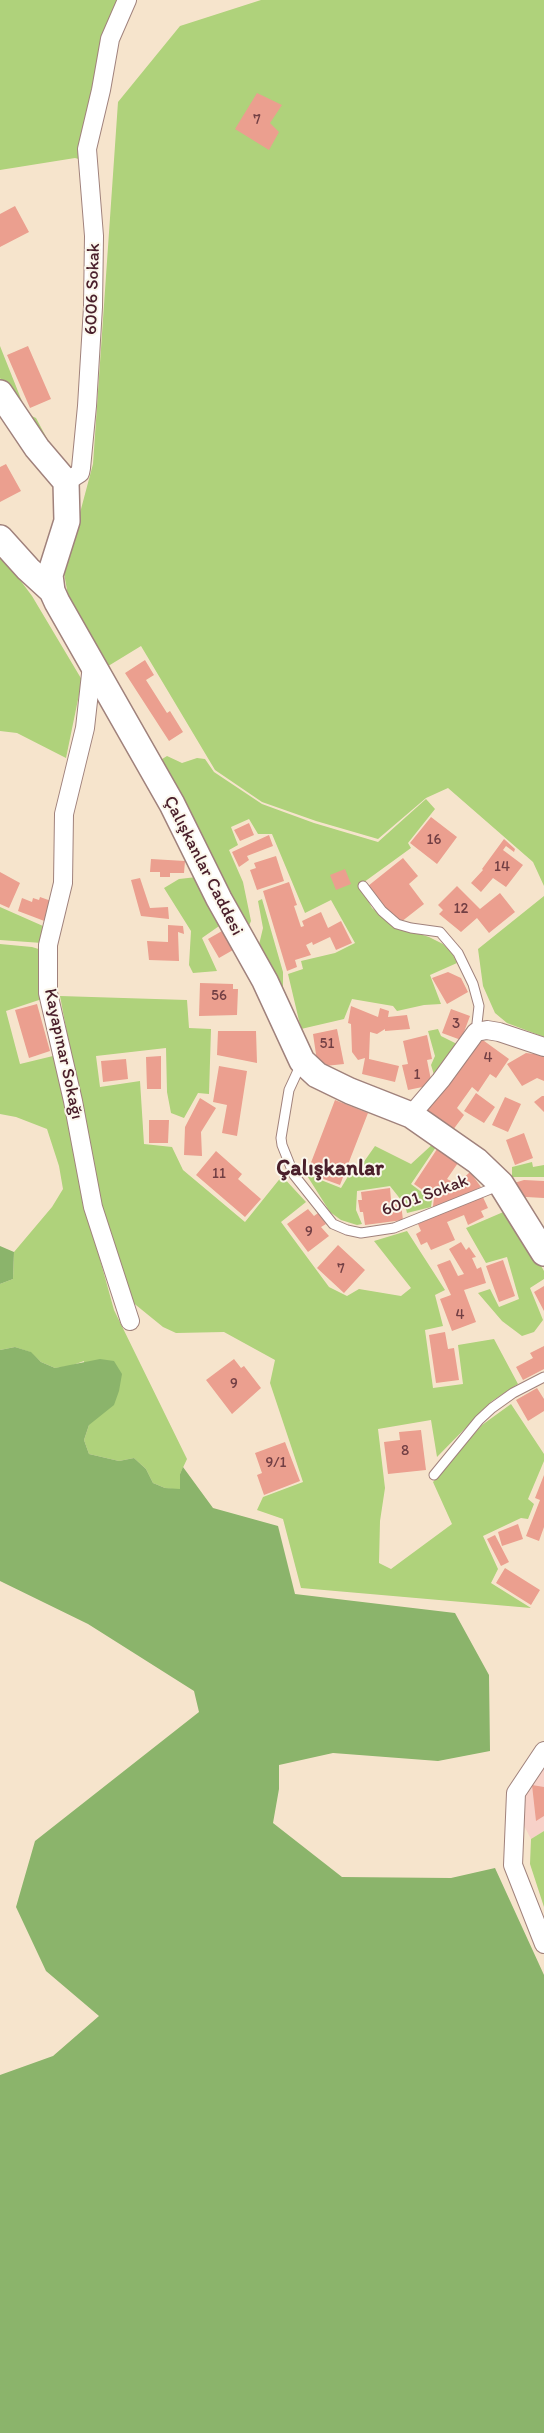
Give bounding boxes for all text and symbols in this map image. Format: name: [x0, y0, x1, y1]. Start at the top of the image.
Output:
house number: 7: [253, 111, 261, 129]
street label: 6006 Sokak: [81, 243, 105, 335]
street label: Çalışkanlar Caddesi: [158, 793, 248, 939]
house number: 16: [427, 831, 441, 849]
house number: 14: [494, 858, 510, 876]
house number: 12: [454, 900, 468, 918]
street label: Kayapınar Sokağı: [39, 987, 87, 1121]
house number: 56: [211, 987, 227, 1005]
house number: 3: [452, 1015, 460, 1033]
house number: 51: [320, 1035, 334, 1053]
house number: 4: [483, 1049, 493, 1067]
house number: 1: [414, 1066, 420, 1084]
district label: Çalışkanlar: [276, 1156, 384, 1182]
house number: 11: [212, 1165, 226, 1183]
street label: 6001 Sokak: [379, 1170, 471, 1222]
house number: 9: [305, 1223, 313, 1241]
house number: 7: [337, 1260, 345, 1278]
house number: 4: [455, 1306, 465, 1324]
house number: 9: [230, 1375, 238, 1393]
house number: 8: [401, 1442, 409, 1460]
house number: 9/1: [265, 1454, 287, 1472]

